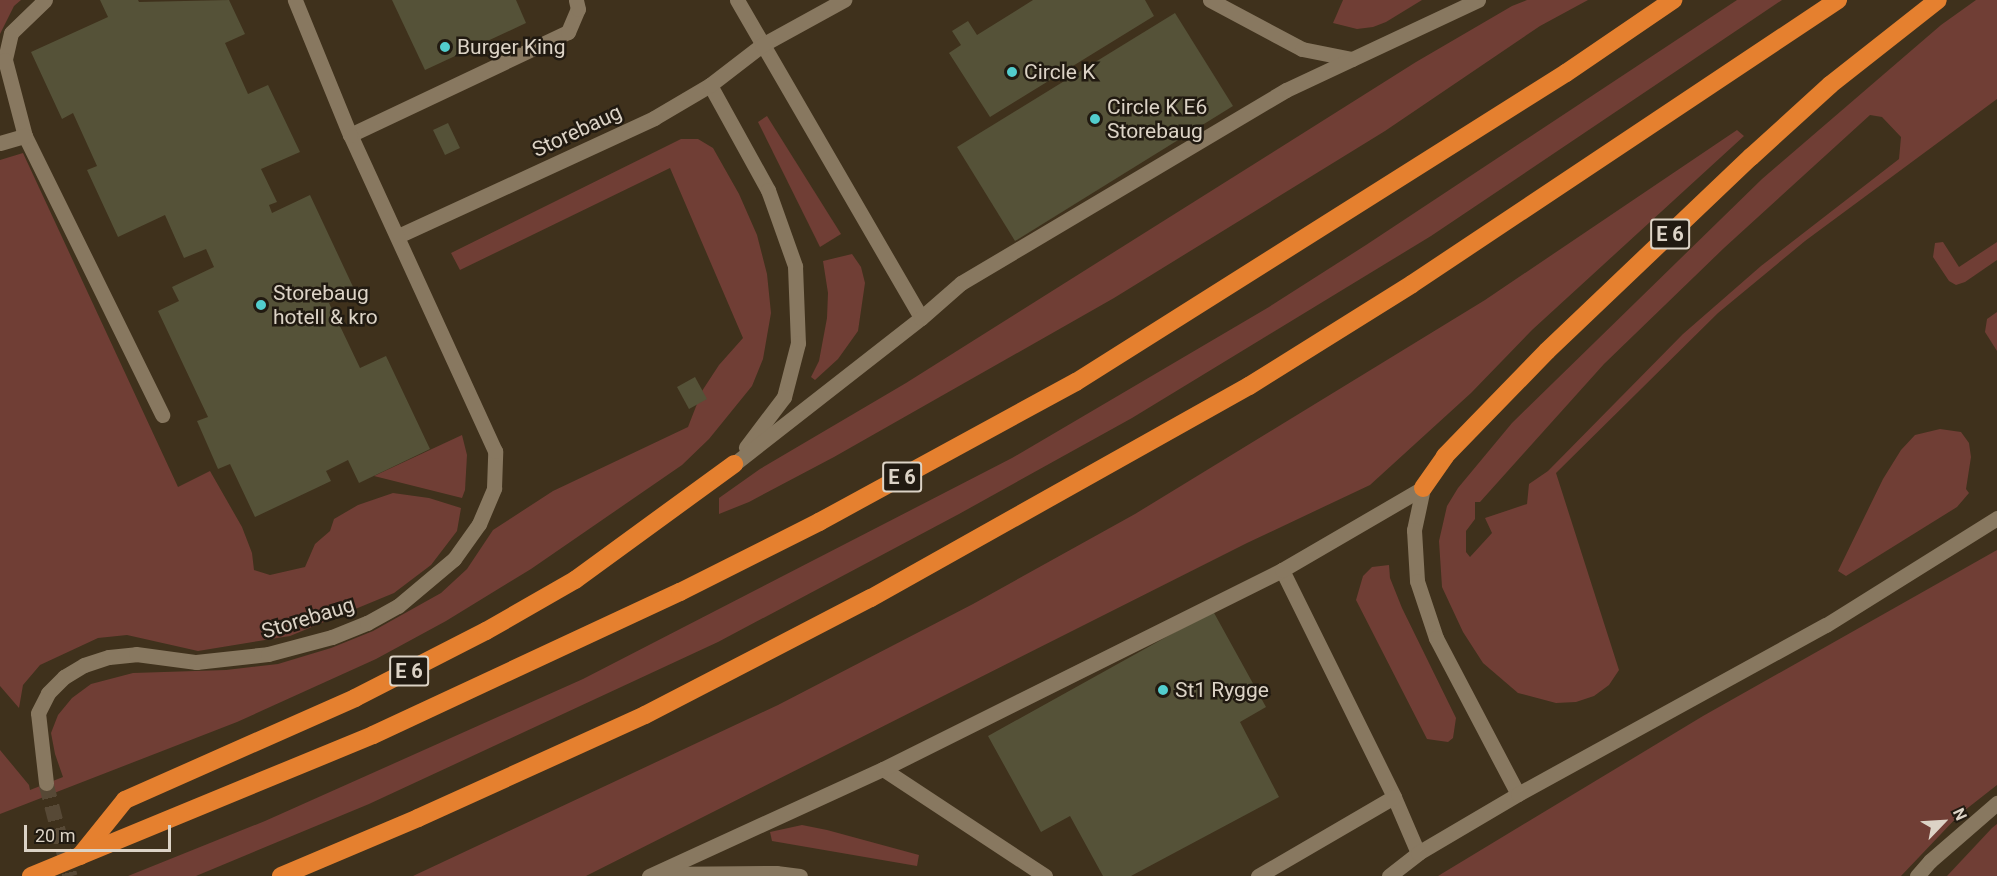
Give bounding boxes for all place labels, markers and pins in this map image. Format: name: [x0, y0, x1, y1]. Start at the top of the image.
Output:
place label: Burger King: [457, 34, 566, 60]
marker: Burger King: [438, 40, 452, 54]
place label: Circle K: [1024, 59, 1095, 85]
marker: Circle K: [1005, 65, 1019, 79]
place label: Circle K E6 Storebaug: [1107, 94, 1207, 144]
marker: Circle K E6 Storebaug: [1088, 112, 1102, 126]
place label: Storebaug hotell & kro: [273, 280, 378, 330]
marker: Storebaug hotell & kro: [254, 298, 268, 312]
place label: St1 Rygge: [1175, 677, 1269, 703]
marker: St1 Rygge: [1156, 683, 1170, 697]

